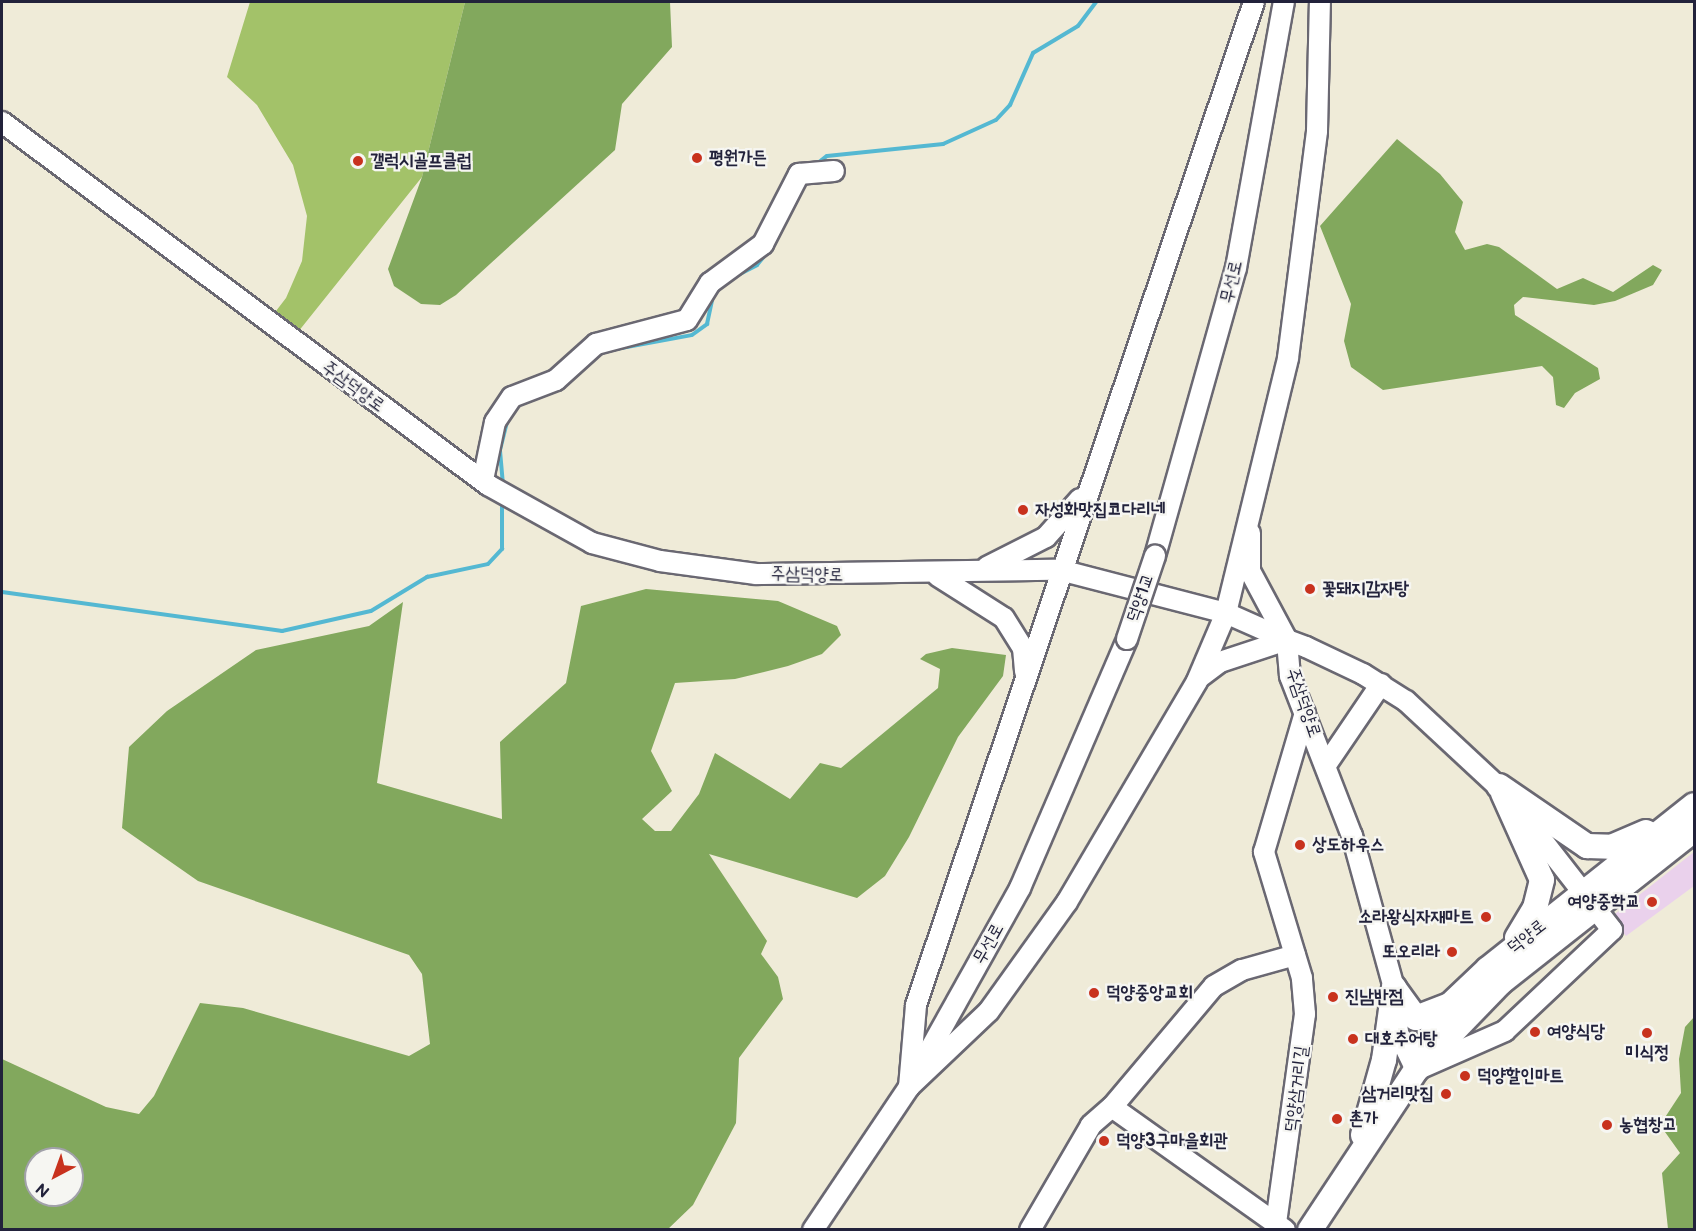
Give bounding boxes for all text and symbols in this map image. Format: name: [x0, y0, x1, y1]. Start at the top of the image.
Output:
place label: 평원가든: [709, 147, 767, 169]
place label: 갤럭시골프클럽: [370, 150, 471, 172]
marker: 평원가든: [690, 151, 704, 165]
marker: 갤럭시골프클럽: [351, 154, 365, 168]
street label: 무선로: [1217, 258, 1247, 306]
street label: 주삼덕양로: [317, 357, 389, 417]
place label: 자성화맛집코다리네: [1035, 499, 1165, 521]
marker: 자성화맛집코다리네: [1016, 503, 1030, 517]
street label: 주삼덕양로: [771, 564, 843, 586]
street label: 덕양1교: [1123, 571, 1159, 625]
place label: 꽃돼지감자탕: [1322, 578, 1409, 600]
marker: 꽃돼지감자탕: [1303, 582, 1317, 596]
street label: 주삼덕양로: [1281, 665, 1325, 741]
place label: 상도하우스: [1312, 834, 1384, 856]
marker: 상도하우스: [1293, 838, 1307, 852]
place label: 여양중학교: [1568, 891, 1640, 913]
marker: 여양중학교: [1645, 895, 1659, 909]
place label: 소라왕식자재마트: [1358, 906, 1474, 928]
marker: 소라왕식자재마트: [1479, 910, 1493, 924]
street label: 덕양로: [1503, 915, 1551, 959]
street label: 무선로: [969, 920, 1009, 968]
place label: 또오리라: [1382, 941, 1440, 963]
marker: 또오리라: [1445, 945, 1459, 959]
place label: 덕양중앙교회: [1106, 982, 1193, 1004]
marker: 덕양중앙교회: [1087, 986, 1101, 1000]
place label: 진남반점: [1345, 986, 1403, 1008]
marker: 진남반점: [1326, 990, 1340, 1004]
place label: 여양식당: [1547, 1021, 1605, 1043]
marker: 여양식당: [1528, 1025, 1542, 1039]
marker: 미식정: [1640, 1026, 1654, 1040]
place label: 대호추어탕: [1365, 1028, 1437, 1050]
marker: 대호추어탕: [1346, 1032, 1360, 1046]
place label: 미식정: [1625, 1042, 1669, 1064]
street label: 덕양삼거리길: [1281, 1045, 1313, 1133]
place label: 덕양할인마트: [1477, 1065, 1564, 1087]
marker: 덕양할인마트: [1458, 1069, 1472, 1083]
place label: 삼거리맛집: [1362, 1083, 1434, 1105]
marker: 삼거리맛집: [1439, 1087, 1453, 1101]
place label: 촌가: [1349, 1108, 1378, 1130]
marker: 촌가: [1330, 1112, 1344, 1126]
place label: 농협창고: [1619, 1114, 1677, 1136]
marker: 농협창고: [1600, 1118, 1614, 1132]
place label: 덕양3구마을회관: [1116, 1130, 1228, 1152]
marker: 덕양3구마을회관: [1097, 1134, 1111, 1148]
north arrow: [24, 1147, 84, 1207]
text: N: [32, 1178, 54, 1201]

